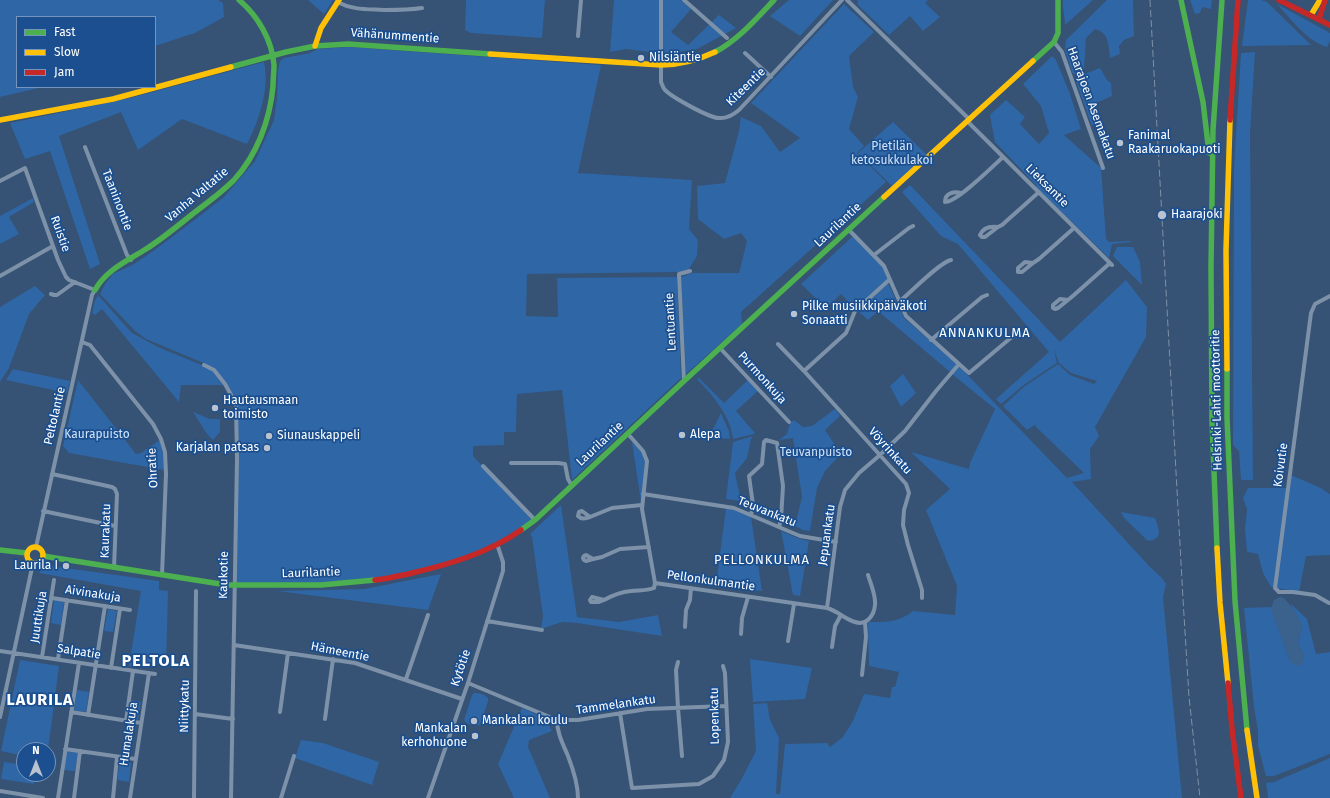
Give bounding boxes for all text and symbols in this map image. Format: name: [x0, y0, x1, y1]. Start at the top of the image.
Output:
legend: [16, 16, 156, 88]
text: Fast: [54, 25, 76, 39]
street label: Vähänummentie: [350, 26, 440, 46]
text: Slow: [54, 45, 80, 59]
street label: Haarajoen Asemakatu: [1064, 45, 1118, 161]
place label: Nilsiäntie: [649, 51, 701, 65]
marker: Nilsiäntie: [636, 53, 646, 63]
text: Jam: [54, 65, 74, 79]
street label: Kiteentie: [723, 65, 769, 109]
place label: Fanimal Raakaruokapuoti: [1128, 129, 1221, 157]
marker: Fanimal Raakaruokapuoti: [1115, 138, 1125, 148]
park label: Pietilän ketosukkulakoi: [851, 140, 933, 168]
street label: Lieksantie: [1022, 161, 1072, 211]
street label: Vanha Valtatie: [163, 165, 231, 225]
street label: Taaninontie: [99, 167, 135, 233]
street label: Laurilantie: [812, 200, 864, 250]
place label: Haarajoki: [1171, 208, 1223, 222]
marker: Haarajoki: [1156, 209, 1168, 221]
street label: Ruistie: [47, 214, 73, 254]
street label: Lentuantie: [662, 292, 680, 352]
place label: Pilke musiikkipäiväkoti Sonaatti: [802, 300, 927, 328]
marker: Pilke musiikkipäiväkoti Sonaatti: [789, 309, 799, 319]
district label: ANNANKULMA: [939, 325, 1031, 341]
street label: Helsinki-Lahti moottoritie: [1209, 329, 1225, 471]
street label: Purmonkuja: [735, 349, 789, 407]
street label: Peltolantie: [41, 386, 69, 446]
place label: Hautausmaan toimisto: [223, 394, 298, 422]
marker: Hautausmaan toimisto: [210, 403, 220, 413]
street label: Laurilantie: [574, 419, 626, 469]
street label: Vöyrinkatu: [865, 425, 915, 477]
park label: Kaurapuisto: [64, 428, 130, 442]
place label: Alepa: [690, 428, 720, 442]
place label: Siunauskappeli: [277, 429, 360, 443]
marker: Alepa: [677, 430, 687, 440]
marker: Siunauskappeli: [264, 431, 274, 441]
place label: Karjalan patsas: [176, 441, 259, 455]
street label: Koivutie: [1271, 442, 1291, 488]
marker: Karjalan patsas: [262, 443, 272, 453]
park label: Teuvanpuisto: [780, 446, 852, 460]
street label: Ohratie: [145, 447, 161, 489]
street label: Teuvankatu: [735, 494, 799, 530]
street label: Kaurakatu: [98, 503, 114, 559]
street label: Jepuankatu: [816, 503, 838, 567]
street label: Kaukotie: [216, 551, 232, 599]
district label: PELLONKULMA: [714, 552, 810, 568]
place label: Laurila I: [14, 559, 58, 573]
marker: Laurila I: [61, 561, 71, 571]
street label: Laurilantie: [281, 565, 341, 581]
street label: Pellonkulmantie: [666, 568, 756, 594]
street label: Aivinakuja: [64, 583, 122, 605]
street label: Juuttikuja: [28, 590, 50, 644]
street label: Hämeentie: [310, 639, 370, 665]
street label: Salpatie: [56, 641, 102, 663]
street label: Kytötie: [448, 648, 474, 688]
district label: PELTOLA: [122, 652, 190, 672]
street label: Niittykatu: [177, 679, 193, 733]
street label: Lopenkatu: [707, 687, 723, 745]
district label: LAURILA: [6, 691, 74, 711]
street label: Tammelankatu: [575, 692, 657, 718]
street label: Humalakuja: [117, 701, 141, 767]
place label: Mankalan koulu: [482, 714, 568, 728]
marker: Mankalan koulu: [469, 716, 479, 726]
place label: Mankalan kerhohuone: [401, 722, 467, 750]
marker: Mankalan kerhohuone: [470, 731, 480, 741]
north arrow: [16, 742, 56, 782]
text: N: [32, 744, 40, 757]

